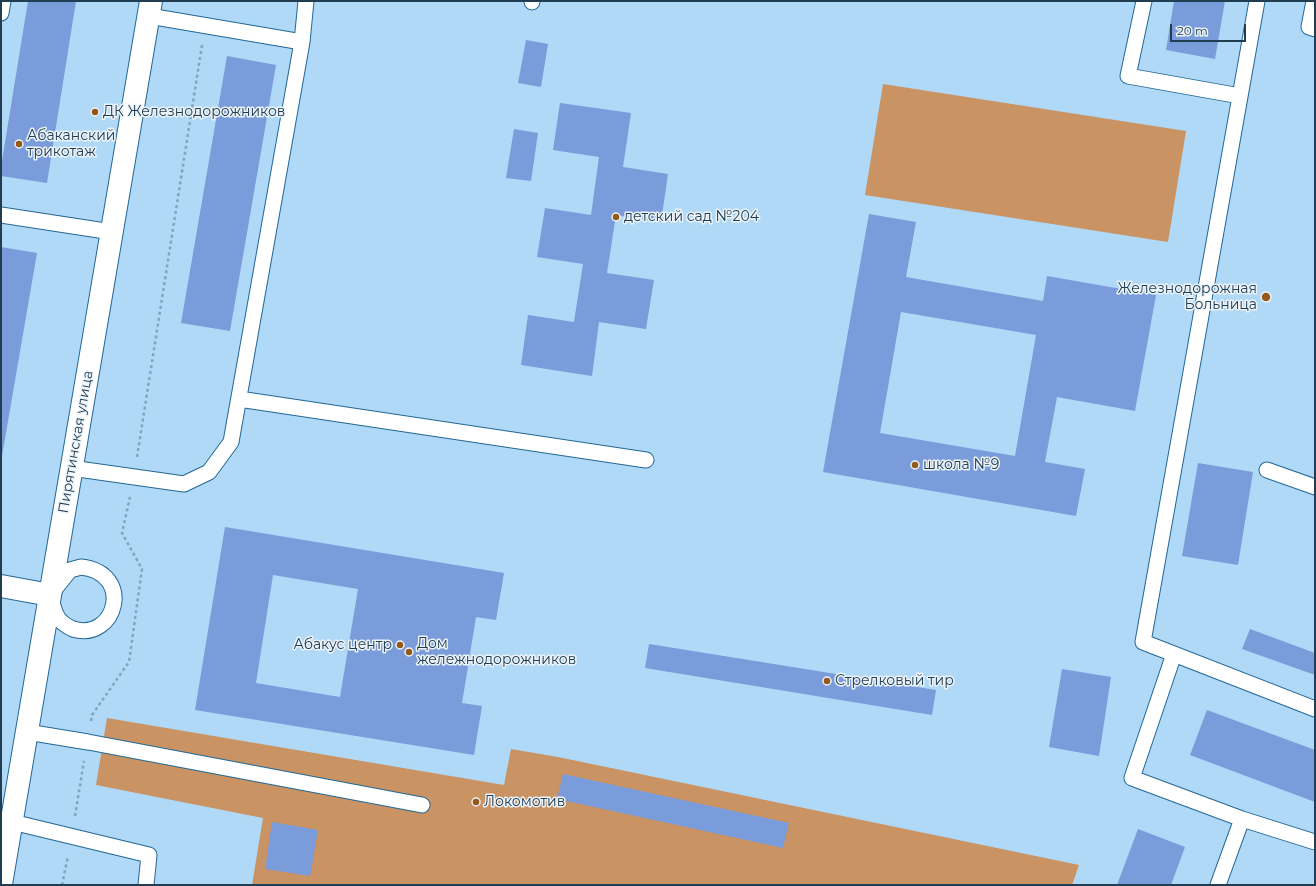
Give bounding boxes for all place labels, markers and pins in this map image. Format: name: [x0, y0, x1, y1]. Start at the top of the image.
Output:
place label: ДК Железнодорожников: [103, 104, 285, 120]
marker: ДК Железнодорожников: [90, 107, 100, 117]
place label: Абаканский трикотаж: [27, 128, 116, 160]
marker: Абаканский трикотаж: [14, 139, 24, 149]
place label: детский сад №204: [624, 209, 759, 225]
marker: детский сад №204: [611, 212, 621, 222]
place label: Железнодорожная Больница: [1118, 281, 1257, 314]
marker: Железнодорожная Больница: [1260, 291, 1272, 303]
place label: школа №9: [923, 457, 999, 473]
marker: школа №9: [910, 460, 920, 470]
place label: Дом жележнодорожников: [417, 636, 576, 668]
place label: Абакус центр: [293, 637, 392, 653]
marker: Абакус центр: [395, 640, 405, 650]
marker: Дом жележнодорожников: [404, 647, 414, 657]
place label: Стрелковый тир: [835, 673, 954, 689]
marker: Стрелковый тир: [822, 676, 832, 686]
place label: Локомотив: [484, 794, 565, 810]
marker: Локомотив: [471, 797, 481, 807]

